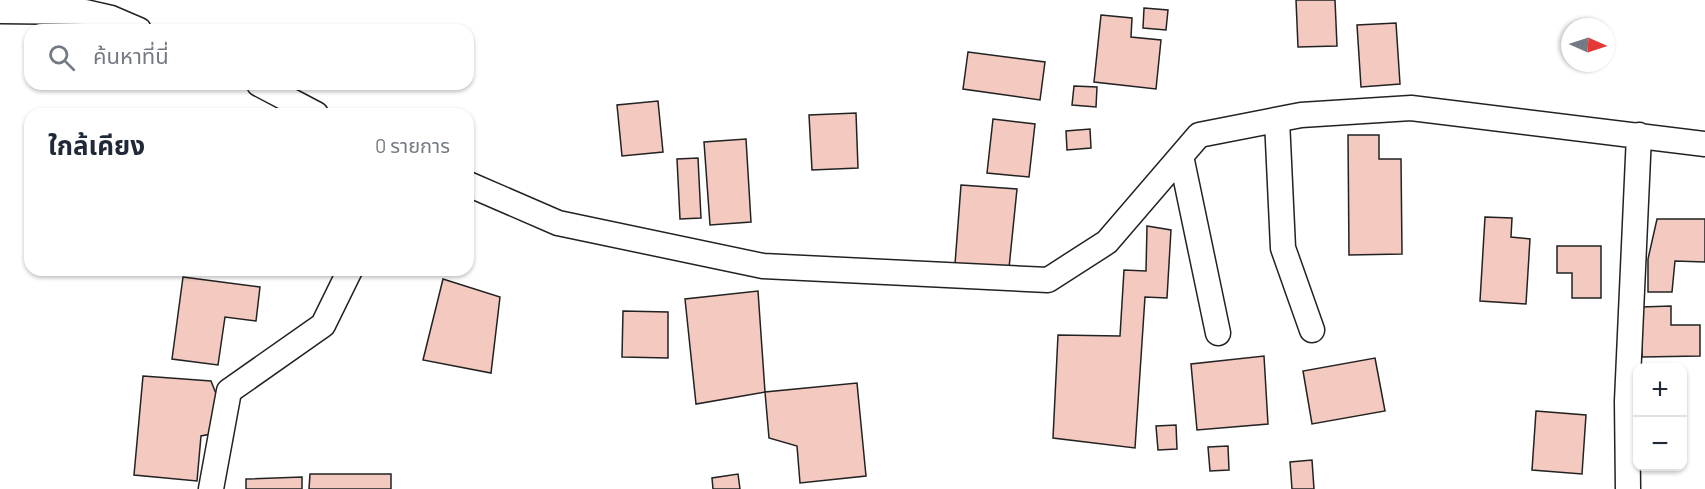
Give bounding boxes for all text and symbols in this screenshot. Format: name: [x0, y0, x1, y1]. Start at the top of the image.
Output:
north arrow: [1561, 18, 1615, 72]
search box: [24, 24, 474, 90]
icon: search: [45, 41, 78, 74]
text: ค้นหาที่นี่: [93, 42, 169, 68]
text: ใกล้เคียง: [48, 129, 145, 160]
text: 0 รายการ: [375, 133, 450, 157]
map controls: [1633, 363, 1687, 471]
button: +: [1633, 363, 1687, 417]
button: −: [1633, 417, 1687, 471]

